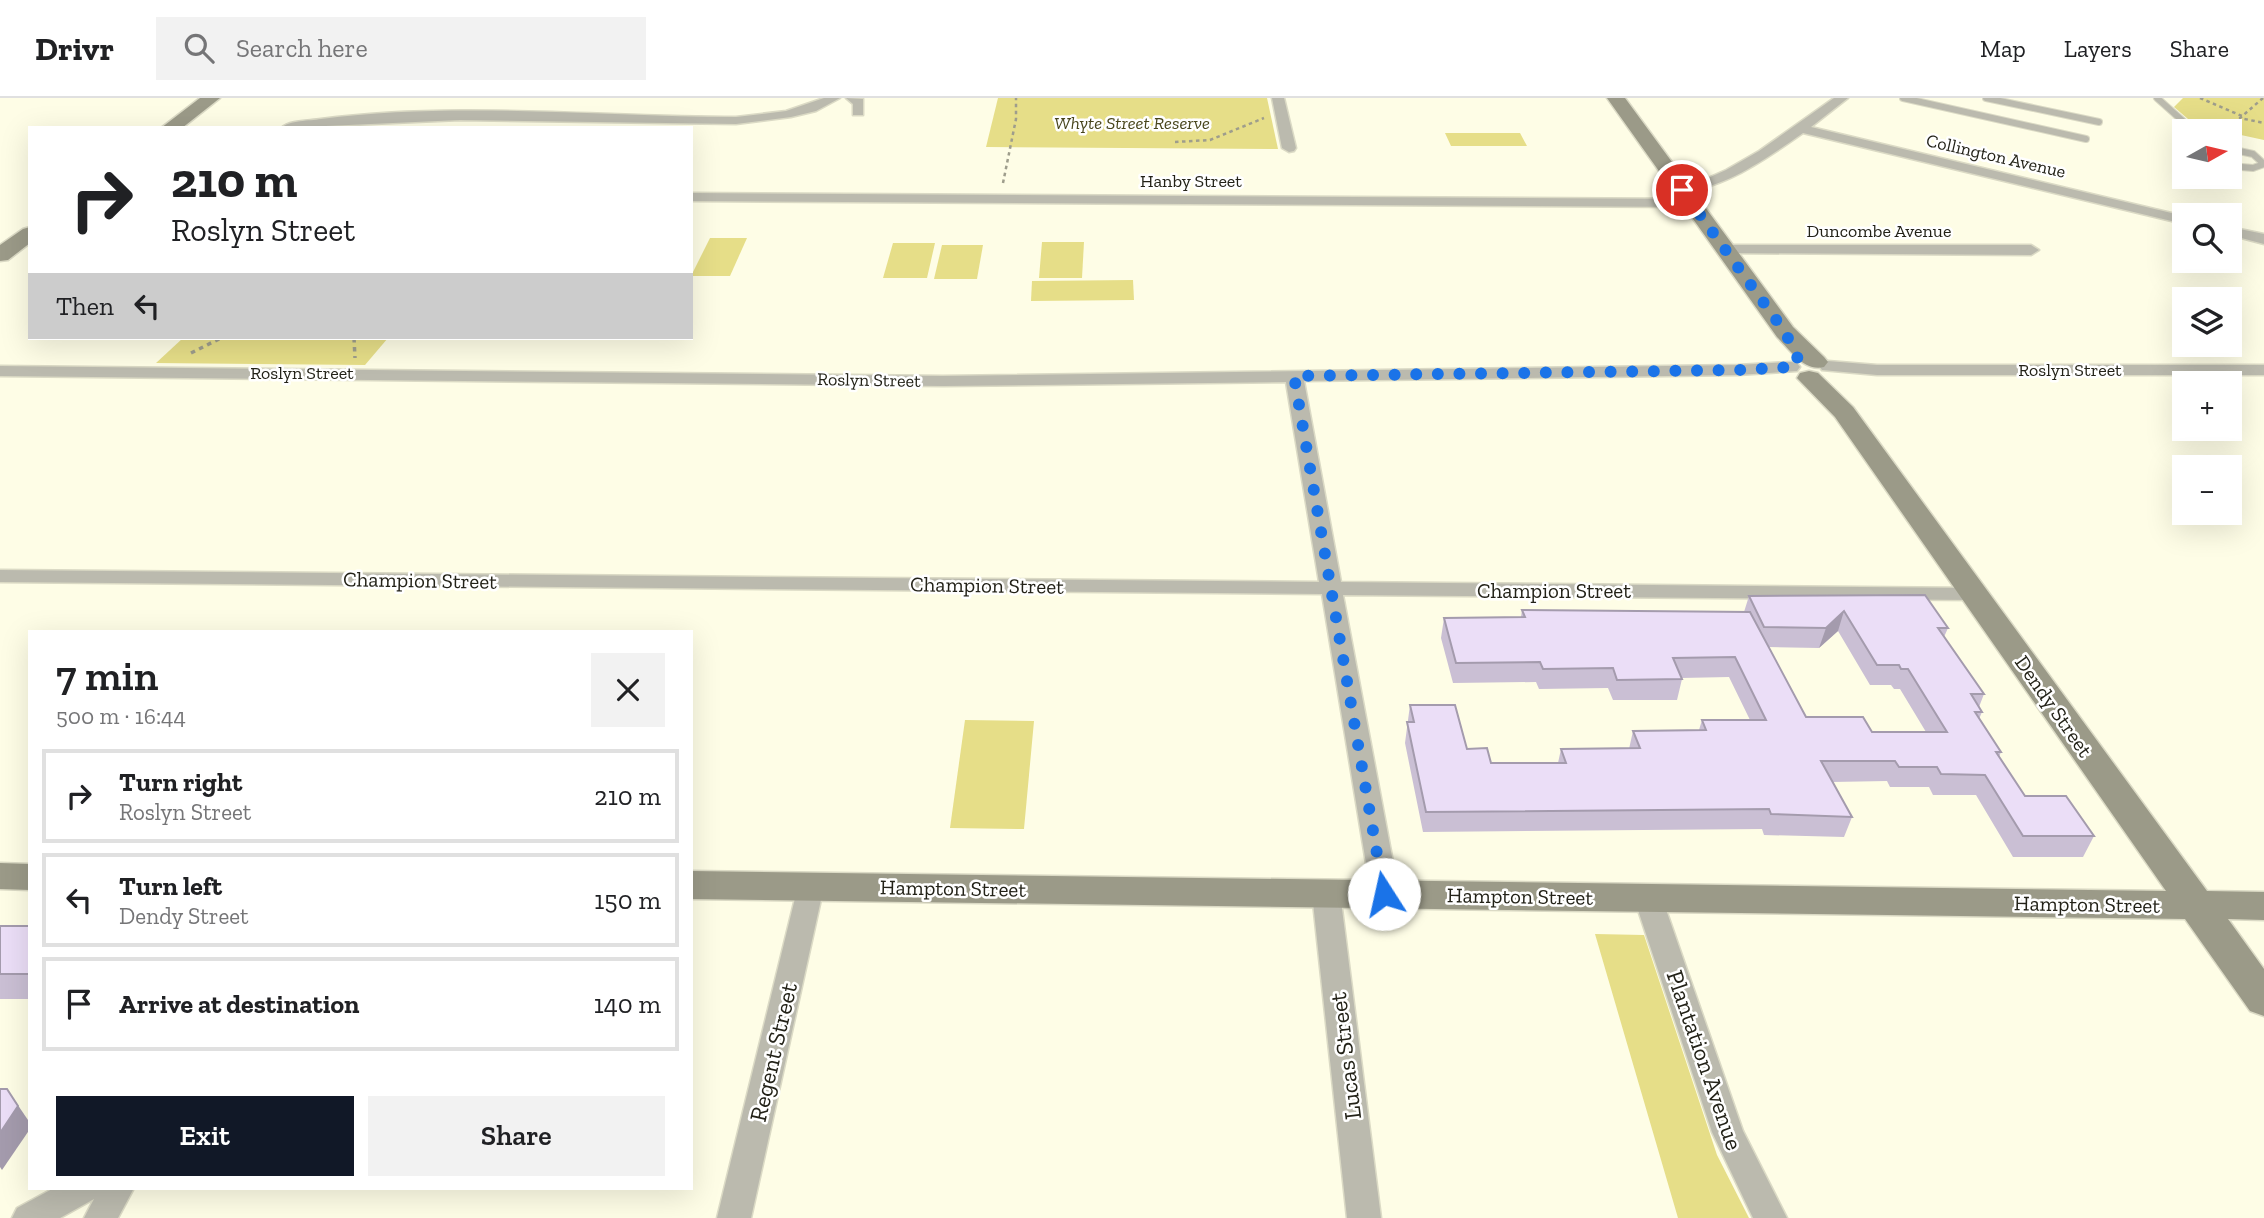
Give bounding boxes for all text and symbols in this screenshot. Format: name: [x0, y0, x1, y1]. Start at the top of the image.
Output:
search box: [156, 17, 646, 80]
text: Drivr: [35, 29, 114, 68]
icon: search: [180, 29, 218, 67]
text: Search here: [236, 32, 368, 64]
text: Map: [1980, 34, 2026, 63]
text: Layers: [2064, 34, 2132, 63]
text: Share: [2170, 34, 2229, 63]
park label: Whyte Street Reserve: [1054, 112, 1210, 134]
north arrow: [2172, 119, 2242, 189]
map controls: [2172, 119, 2242, 525]
street label: Collington Avenue: [1924, 129, 2068, 183]
text: 210 m: [171, 151, 297, 210]
icon: right: [56, 154, 147, 245]
pin: [1652, 160, 1712, 220]
street label: Hanby Street: [1140, 170, 1242, 192]
icon: arrive: [1663, 171, 1701, 209]
button: search: [2172, 203, 2242, 273]
text: Roslyn Street: [171, 211, 355, 249]
street label: Duncombe Avenue: [1807, 220, 1951, 242]
icon: left: [128, 287, 166, 325]
button: layers: [2172, 287, 2242, 357]
text: Then: [56, 290, 114, 322]
street label: Roslyn Street: [2018, 359, 2122, 381]
street label: Roslyn Street: [250, 362, 354, 384]
street label: Roslyn Street: [817, 368, 921, 392]
button: +: [2172, 371, 2242, 441]
button: −: [2172, 455, 2242, 525]
street label: Champion Street: [343, 566, 497, 594]
street label: Champion Street: [910, 571, 1064, 599]
street label: Champion Street: [1477, 578, 1631, 603]
text: 7 min: [56, 650, 158, 701]
street label: Dendy Street: [2010, 650, 2098, 762]
button: close: [591, 653, 665, 727]
text: 500 m · 16:44: [56, 702, 186, 730]
text: Turn right: [119, 766, 242, 798]
icon: right: [60, 777, 98, 815]
text: 210 m: [594, 780, 661, 812]
text: Roslyn Street: [119, 798, 251, 826]
position arrow: [1347, 857, 1421, 931]
text: Turn left: [119, 870, 222, 902]
street label: Hampton Street: [880, 874, 1026, 902]
icon: left: [60, 881, 98, 919]
street label: Hampton Street: [1447, 882, 1593, 910]
text: 150 m: [594, 884, 661, 916]
street label: Hampton Street: [2014, 890, 2160, 918]
text: Dendy Street: [119, 902, 249, 930]
street label: Plantation Avenue: [1661, 966, 1749, 1154]
street label: Regent Street: [743, 980, 803, 1124]
icon: arrive: [60, 985, 98, 1023]
text: Arrive at destination: [119, 988, 359, 1020]
text: 140 m: [594, 988, 661, 1020]
street label: Lucas Street: [1323, 991, 1367, 1121]
button: Exit: [56, 1096, 354, 1176]
button: Share: [368, 1096, 665, 1176]

